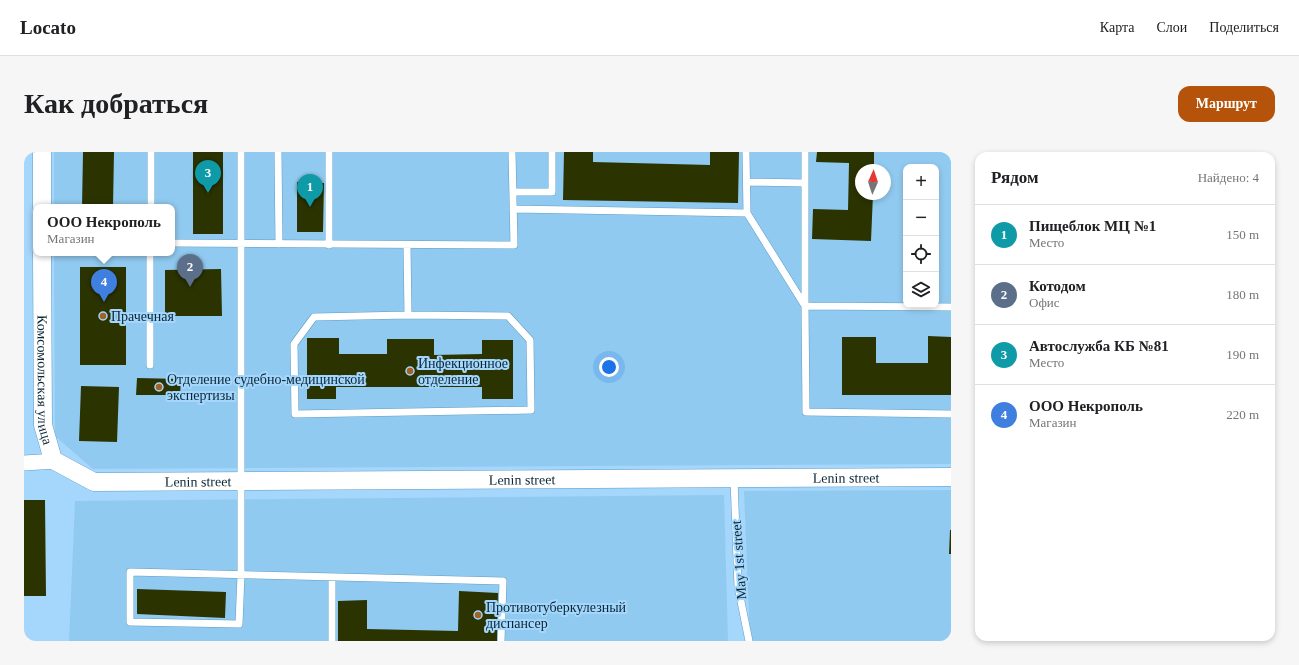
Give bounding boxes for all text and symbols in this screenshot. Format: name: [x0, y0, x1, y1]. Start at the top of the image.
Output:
text: Locato: [20, 17, 76, 38]
text: Карта: [1100, 20, 1134, 35]
text: Слои: [1156, 20, 1187, 35]
text: Поделиться: [1209, 20, 1279, 35]
button: Маршрут: [1178, 86, 1275, 122]
text: Как добраться: [24, 88, 208, 119]
pin: 3: [195, 160, 221, 193]
north arrow: [855, 164, 891, 200]
map controls: [903, 164, 939, 308]
button: +: [903, 164, 939, 200]
text: Рядом: [991, 168, 1039, 187]
text: Найдено: 4: [1198, 170, 1259, 185]
pin: 1: [297, 174, 323, 207]
button: −: [903, 200, 939, 236]
popup: [33, 204, 175, 256]
text: ООО Некрополь: [47, 214, 161, 230]
text: Пищеблок МЦ №1: [1029, 218, 1156, 234]
text: 1: [1001, 227, 1007, 242]
text: 150 m: [1226, 227, 1259, 242]
text: Магазин: [47, 231, 95, 246]
text: Место: [1029, 235, 1064, 250]
button: locate: [903, 236, 939, 272]
pin: 2: [177, 254, 203, 287]
pin: 4: [91, 269, 117, 302]
button: layers: [903, 272, 939, 308]
text: Котодом: [1029, 278, 1086, 294]
text: 2: [1001, 287, 1007, 302]
text: 180 m: [1226, 287, 1259, 302]
text: Офис: [1029, 295, 1060, 310]
place label: Прачечная: [111, 309, 174, 324]
marker: Прачечная: [98, 311, 108, 321]
street label: Комсомольская улица: [35, 315, 56, 447]
text: Автослужба КБ №81: [1029, 338, 1169, 354]
text: 3: [1001, 347, 1007, 362]
text: 190 m: [1226, 347, 1259, 362]
text: Место: [1029, 355, 1064, 370]
place label: Инфекционное отделение: [418, 356, 508, 387]
your location: [599, 357, 619, 377]
marker: Инфекционное отделение: [405, 366, 415, 376]
place label: Отделение судебно-медицинской экспертизы: [167, 372, 365, 403]
marker: Отделение судебно-медицинской экспертизы: [154, 382, 164, 392]
text: ООО Некрополь: [1029, 398, 1143, 414]
text: 4: [1001, 407, 1007, 422]
text: 220 m: [1226, 407, 1259, 422]
text: Магазин: [1029, 415, 1076, 430]
street label: Lenin street: [813, 470, 879, 485]
street label: Lenin street: [489, 472, 555, 487]
street label: Lenin street: [165, 474, 231, 489]
street label: May 1st street: [729, 520, 749, 600]
place label: Противотуберкулезный диспансер: [486, 600, 627, 631]
marker: Противотуберкулезный диспансер: [473, 610, 483, 620]

